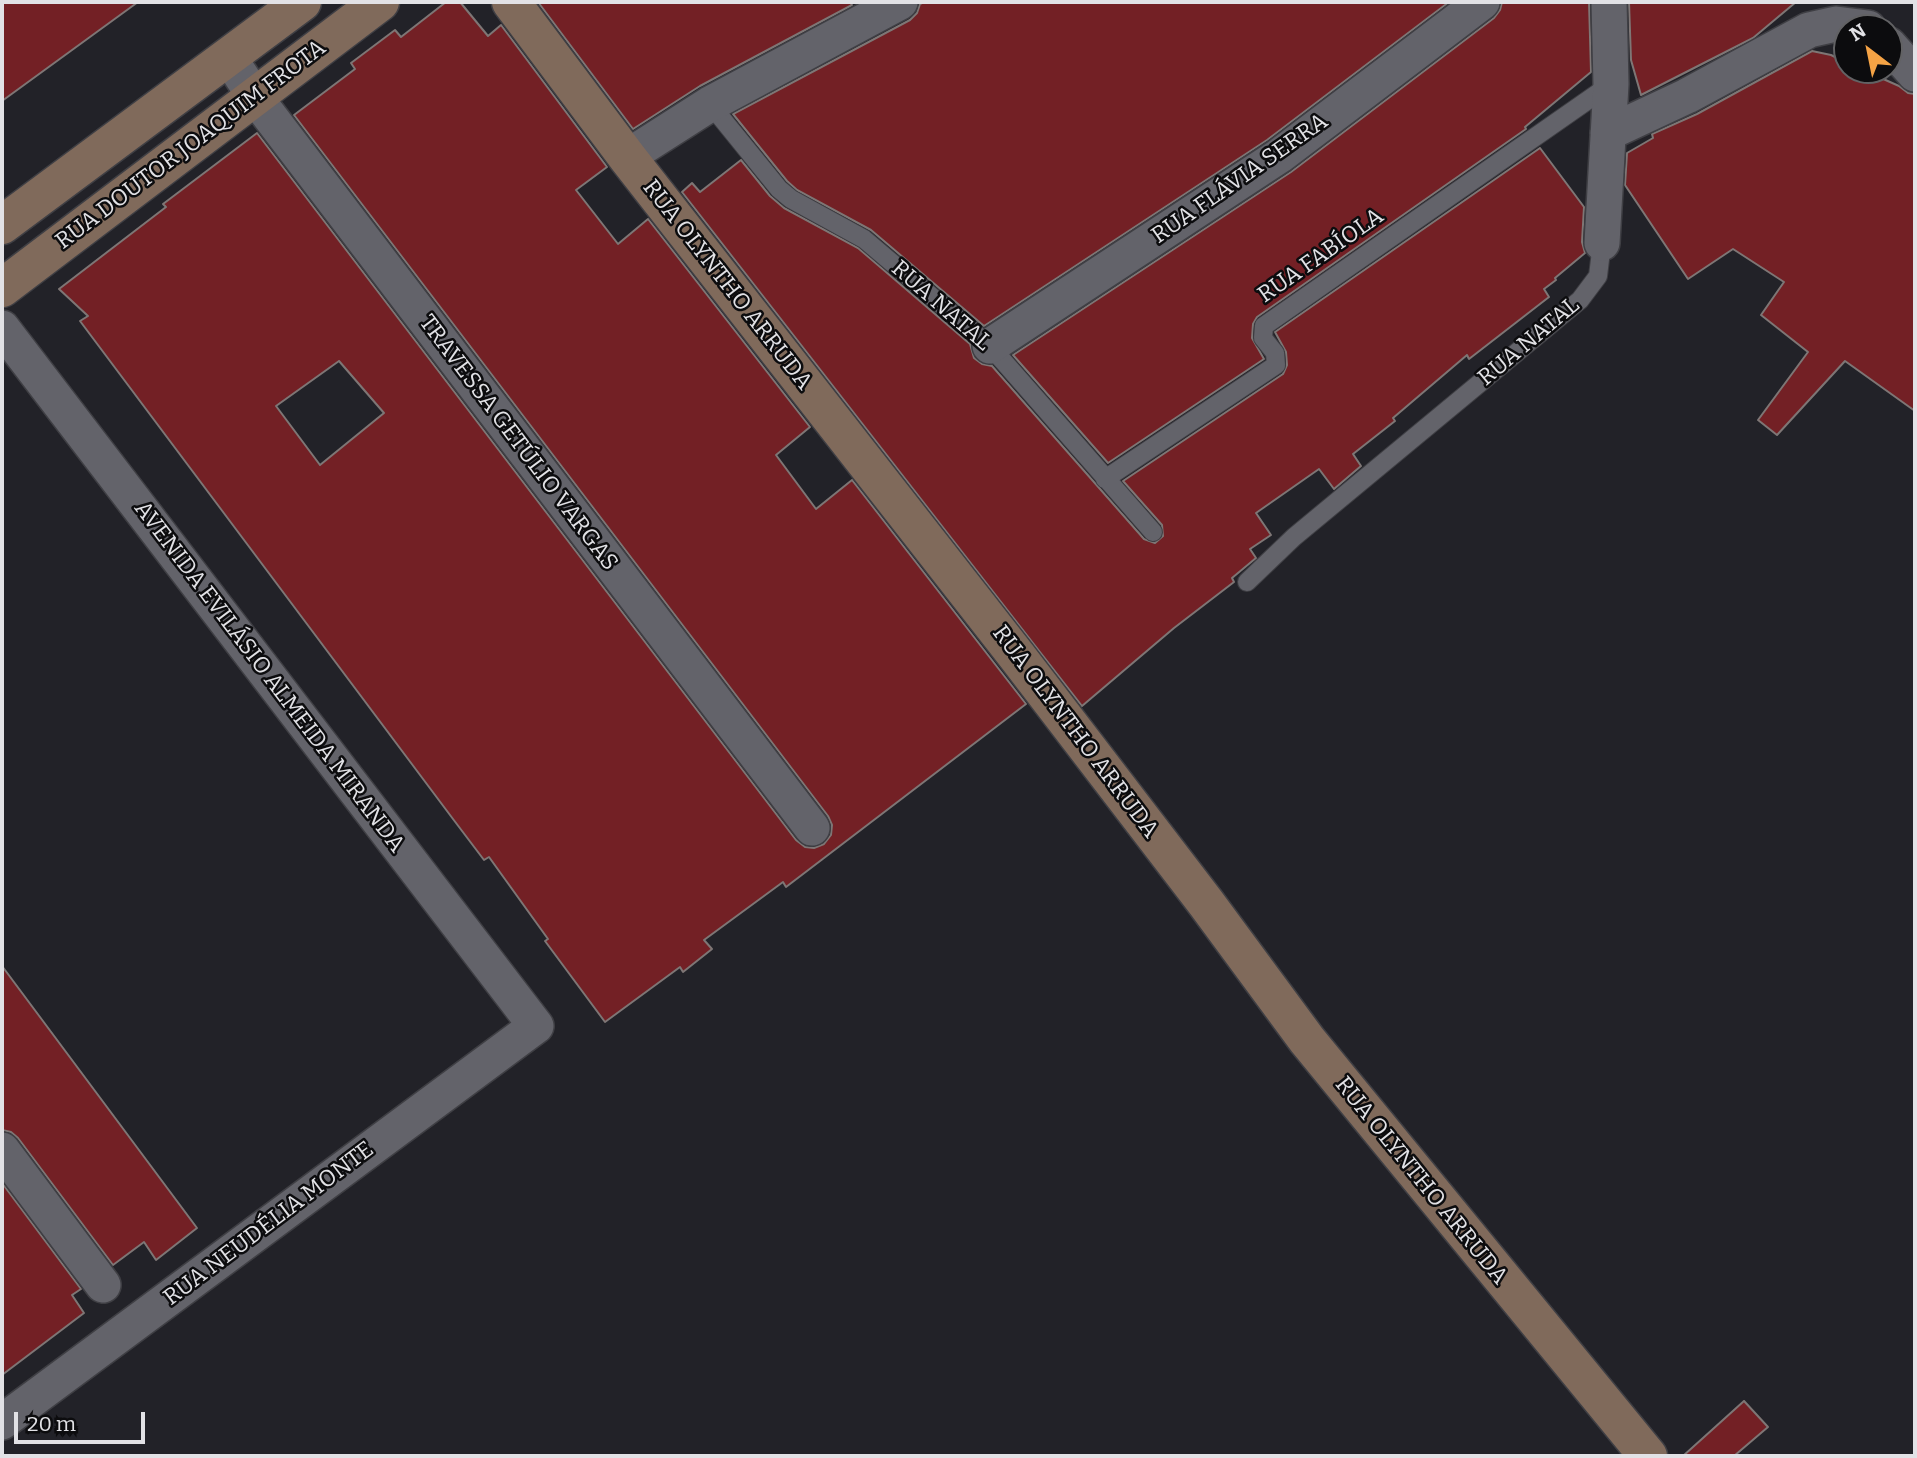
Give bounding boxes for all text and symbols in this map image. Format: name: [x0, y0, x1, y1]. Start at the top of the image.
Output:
north arrow: [1833, 14, 1903, 84]
text: N: [1845, 19, 1870, 46]
street label: RUA DOUTOR JOAQUIM FROTA: [51, 34, 331, 256]
street label: RUA FLÁVIA SERRA: [1147, 108, 1333, 250]
street label: RUA OLYNTHO ARRUDA: [636, 174, 818, 396]
street label: RUA FABÍOLA: [1253, 203, 1389, 309]
street label: RUA NATAL: [885, 255, 997, 357]
street label: RUA NATAL: [1473, 292, 1585, 392]
street label: TRAVESSA GETÚLIO VARGAS: [413, 310, 623, 576]
street label: AVENIDA EVILÁSIO ALMEIDA MIRANDA: [128, 496, 410, 858]
street label: RUA OLYNTHO ARRUDA: [986, 620, 1164, 844]
street label: RUA OLYNTHO ARRUDA: [1329, 1072, 1513, 1290]
street label: RUA NEUDÉLIA MONTE: [159, 1136, 379, 1312]
scale bar: [18, 1398, 149, 1442]
text: 20 m: [27, 1411, 76, 1437]

